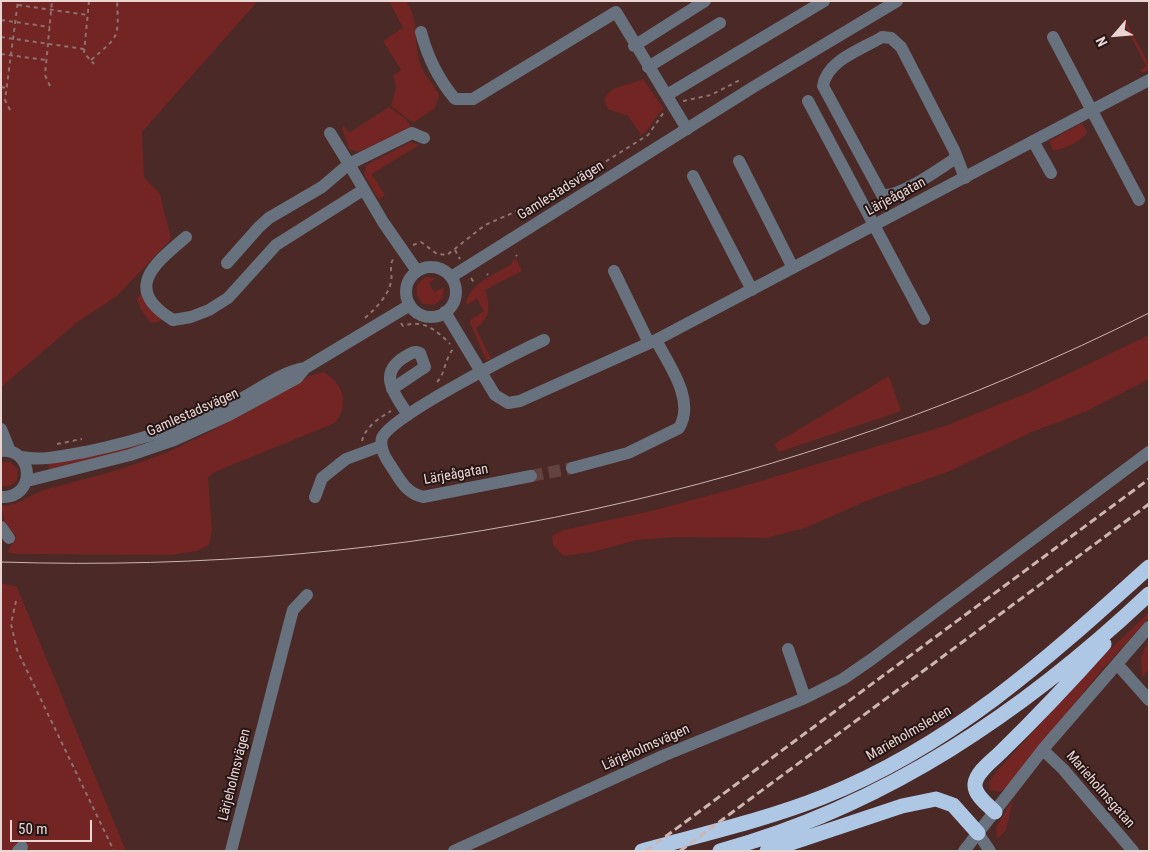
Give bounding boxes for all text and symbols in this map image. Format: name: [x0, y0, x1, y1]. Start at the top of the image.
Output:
north arrow: [1090, 10, 1140, 60]
text: N: [1093, 34, 1111, 49]
street label: Gamlestadsvägen: [515, 158, 607, 224]
street label: Lärjeågatan: [863, 174, 929, 220]
street label: Gamlestadsvägen: [145, 385, 241, 441]
street label: Lärjeågatan: [422, 461, 490, 489]
street label: Marieholmsleden: [864, 703, 954, 765]
street label: Lärjeholmsvägen: [600, 721, 692, 775]
street label: Lärjeholmsvägen: [215, 727, 255, 823]
street label: Marieholmsgatan: [1062, 748, 1138, 832]
scale bar: [12, 810, 95, 842]
text: 50 m: [18, 820, 48, 838]

